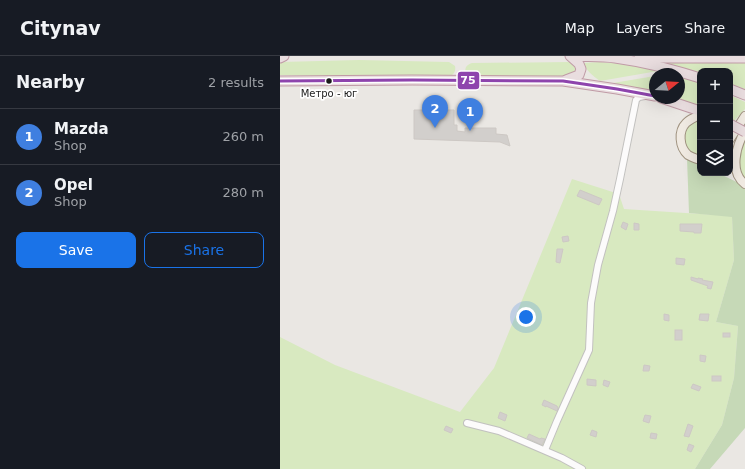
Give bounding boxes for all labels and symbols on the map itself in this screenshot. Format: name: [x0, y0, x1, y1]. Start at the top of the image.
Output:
north arrow: [649, 68, 685, 104]
line badge: 75: [457, 71, 480, 90]
text: 75: [460, 74, 476, 87]
marker: Метро - юг: [324, 76, 334, 86]
place label: Метро - юг: [301, 88, 357, 99]
pin: 2: [422, 95, 448, 128]
pin: 1: [457, 98, 483, 131]
your location: [516, 307, 536, 327]

